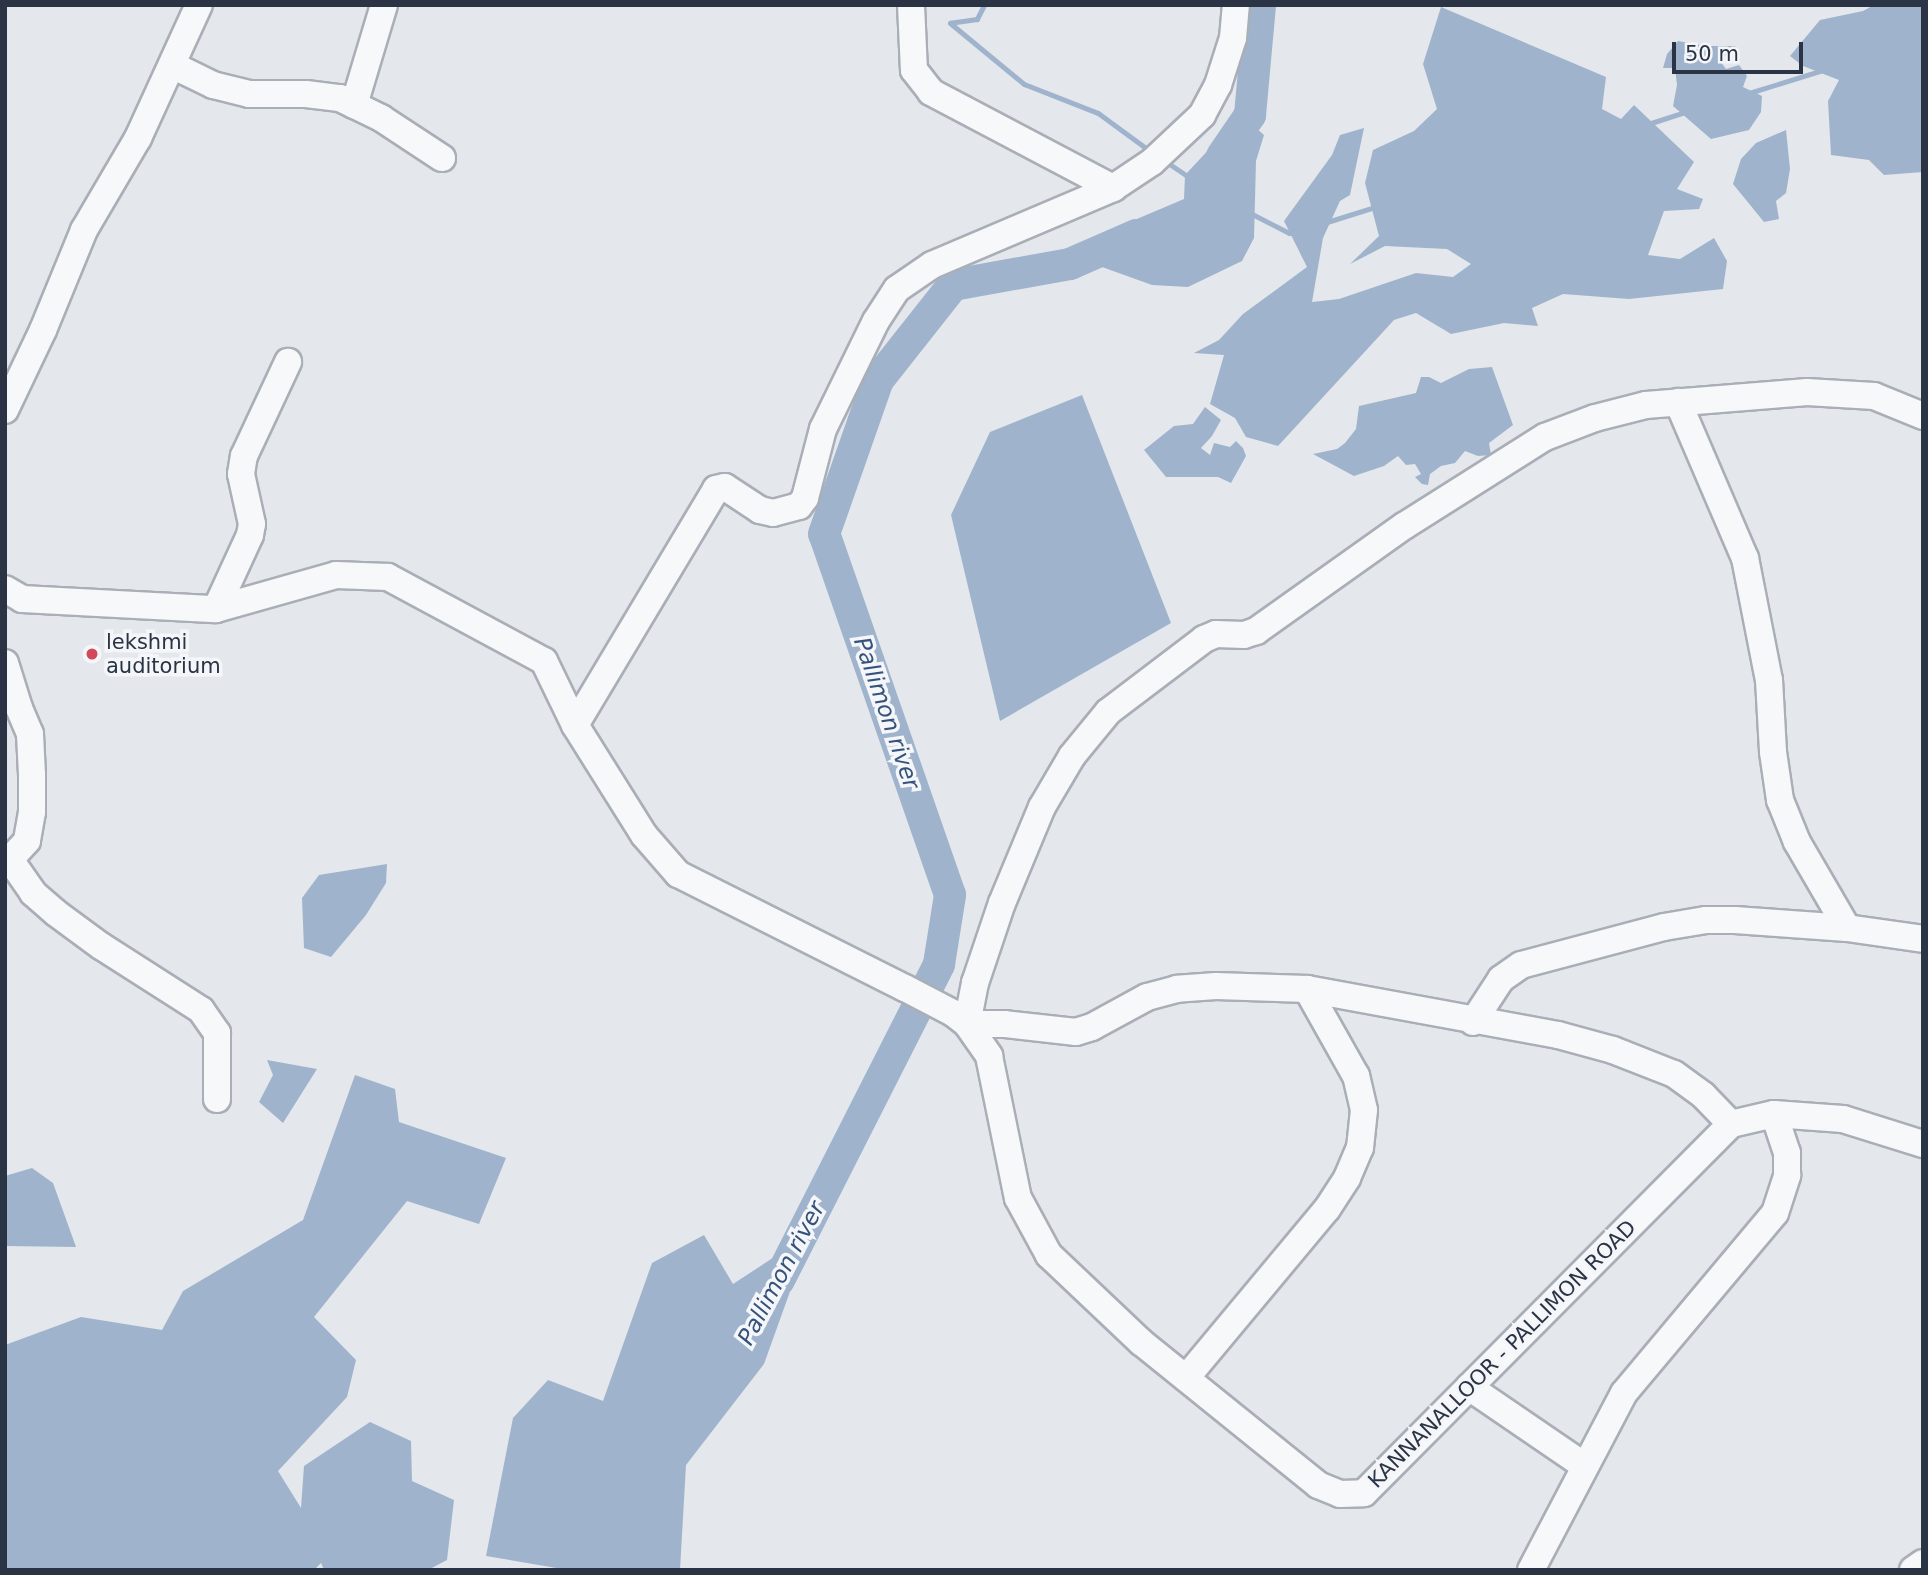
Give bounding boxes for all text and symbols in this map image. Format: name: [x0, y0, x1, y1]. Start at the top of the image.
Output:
scale bar: [1676, 28, 1807, 72]
text: 50 m: [1685, 42, 1739, 66]
place label: lekshmi auditorium: [106, 629, 221, 679]
water label: Pallimon river: [848, 634, 926, 792]
marker: lekshmi auditorium: [84, 646, 100, 662]
water label: Pallimon river: [732, 1197, 830, 1349]
street label: KANNANALLOOR - PALLIMON ROAD: [1363, 1215, 1641, 1493]

